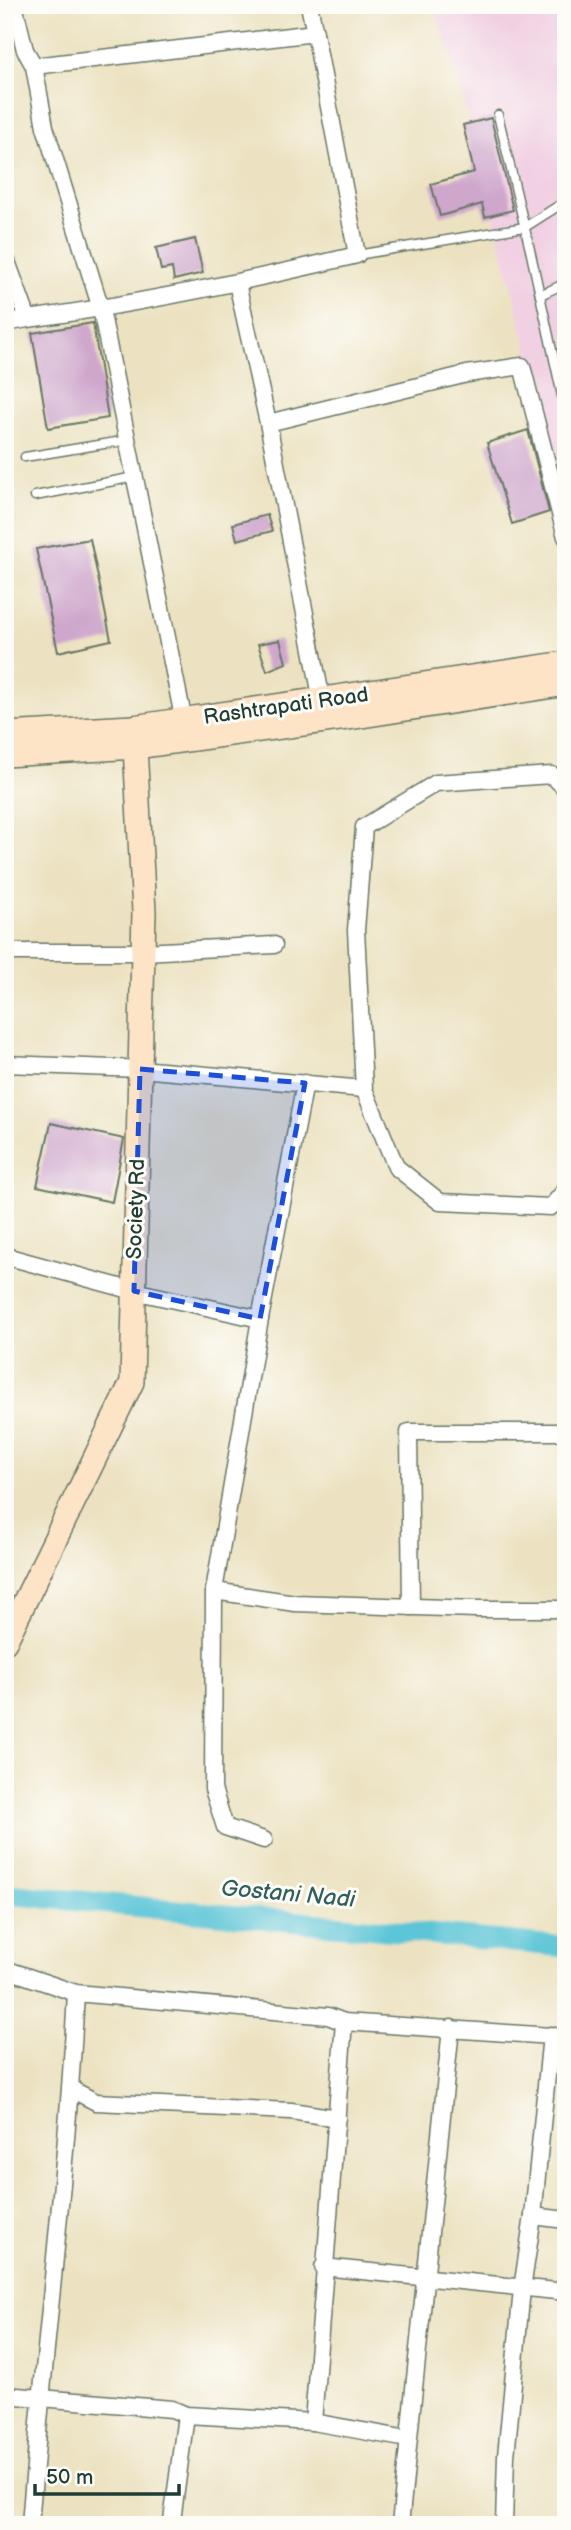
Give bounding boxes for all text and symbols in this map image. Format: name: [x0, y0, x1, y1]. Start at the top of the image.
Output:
street label: Rashtrapati Road: [202, 682, 370, 730]
street label: Society Rd: [122, 1158, 150, 1260]
water label: Gostani Nadi: [220, 1874, 357, 1914]
scale bar: [35, 2453, 178, 2497]
text: 50 m: [46, 2465, 93, 2490]

